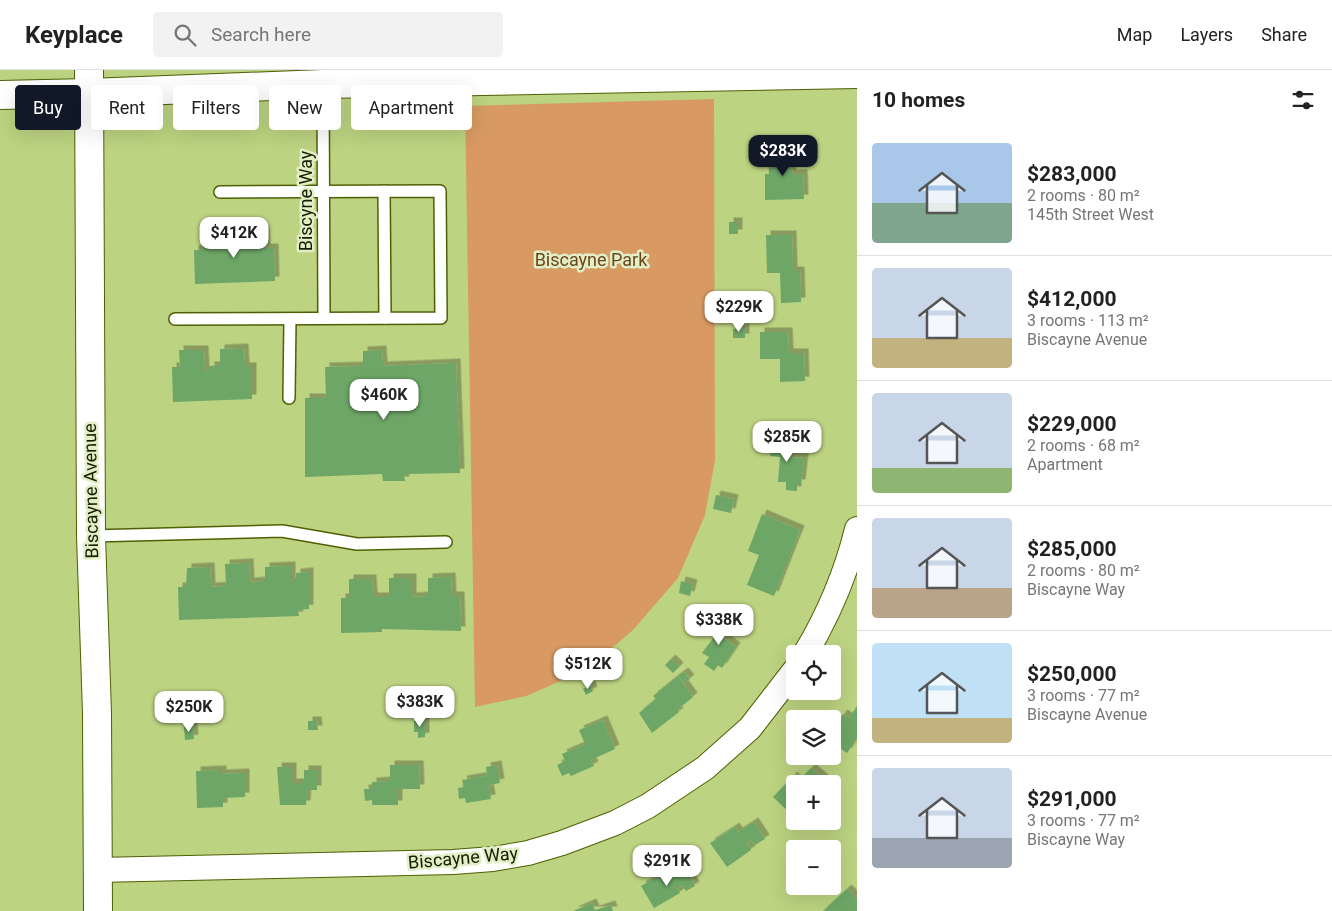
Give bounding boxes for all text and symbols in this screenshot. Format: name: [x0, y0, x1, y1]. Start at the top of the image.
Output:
search box: [153, 12, 503, 57]
text: Keyplace: [25, 21, 123, 49]
icon: search: [171, 21, 199, 49]
text: Search here: [211, 23, 311, 46]
text: Map: [1117, 24, 1152, 45]
text: Layers: [1180, 24, 1233, 45]
text: Share: [1261, 24, 1307, 45]
chip: Buy: [15, 85, 81, 130]
chip: Rent: [91, 85, 163, 130]
chip: Filters: [173, 85, 259, 130]
chip: New: [269, 85, 341, 130]
chip: Apartment: [351, 85, 472, 130]
icon: filters: [1289, 86, 1317, 114]
text: 10 homes: [872, 88, 965, 112]
pin: $283K: [748, 134, 818, 177]
text: $283K: [760, 141, 806, 160]
street label: Biscyne Way: [295, 150, 316, 251]
text: $283,000: [1027, 162, 1117, 186]
icon: home: [912, 163, 972, 223]
text: 2 rooms · 80 m²: [1027, 186, 1140, 205]
text: 145th Street West: [1027, 205, 1154, 224]
pin: $412K: [199, 216, 269, 259]
text: $412K: [211, 223, 257, 242]
park label: Biscayne Park: [535, 249, 648, 270]
text: $412,000: [1027, 287, 1117, 311]
icon: home: [912, 288, 972, 348]
pin: $229K: [704, 290, 774, 333]
text: $229K: [716, 297, 762, 316]
text: 3 rooms · 113 m²: [1027, 311, 1149, 330]
text: Biscayne Avenue: [1027, 330, 1147, 349]
pin: $460K: [349, 378, 419, 421]
text: $460K: [361, 385, 407, 404]
text: $229,000: [1027, 412, 1117, 436]
icon: home: [912, 413, 972, 473]
pin: $285K: [752, 420, 822, 463]
street label: Biscayne Avenue: [79, 423, 102, 559]
text: $285K: [764, 427, 810, 446]
text: 2 rooms · 68 m²: [1027, 436, 1140, 455]
text: Apartment: [1027, 455, 1103, 474]
text: $285,000: [1027, 537, 1117, 561]
icon: home: [912, 538, 972, 598]
text: 2 rooms · 80 m²: [1027, 561, 1140, 580]
text: Biscayne Way: [1027, 580, 1125, 599]
pin: $338K: [684, 604, 754, 646]
text: $338K: [696, 610, 742, 629]
map controls: [786, 645, 841, 895]
button: locate: [786, 645, 841, 700]
pin: $512K: [553, 648, 623, 690]
text: $512K: [565, 654, 611, 673]
text: $250,000: [1027, 662, 1117, 686]
icon: home: [912, 663, 972, 723]
pin: $383K: [385, 686, 455, 728]
text: 3 rooms · 77 m²: [1027, 686, 1140, 705]
pin: $250K: [154, 690, 224, 733]
text: $383K: [397, 692, 443, 711]
text: $250K: [166, 697, 212, 716]
text: Biscayne Avenue: [1027, 705, 1147, 724]
button: layers: [786, 710, 841, 765]
button: +: [786, 775, 841, 830]
text: $291,000: [1027, 787, 1117, 811]
icon: home: [912, 788, 972, 848]
text: 3 rooms · 77 m²: [1027, 811, 1140, 830]
text: Biscayne Way: [1027, 830, 1125, 849]
button: −: [786, 840, 841, 895]
street label: Biscayne Way: [407, 842, 519, 873]
pin: $291K: [632, 844, 702, 887]
text: $291K: [644, 851, 690, 870]

